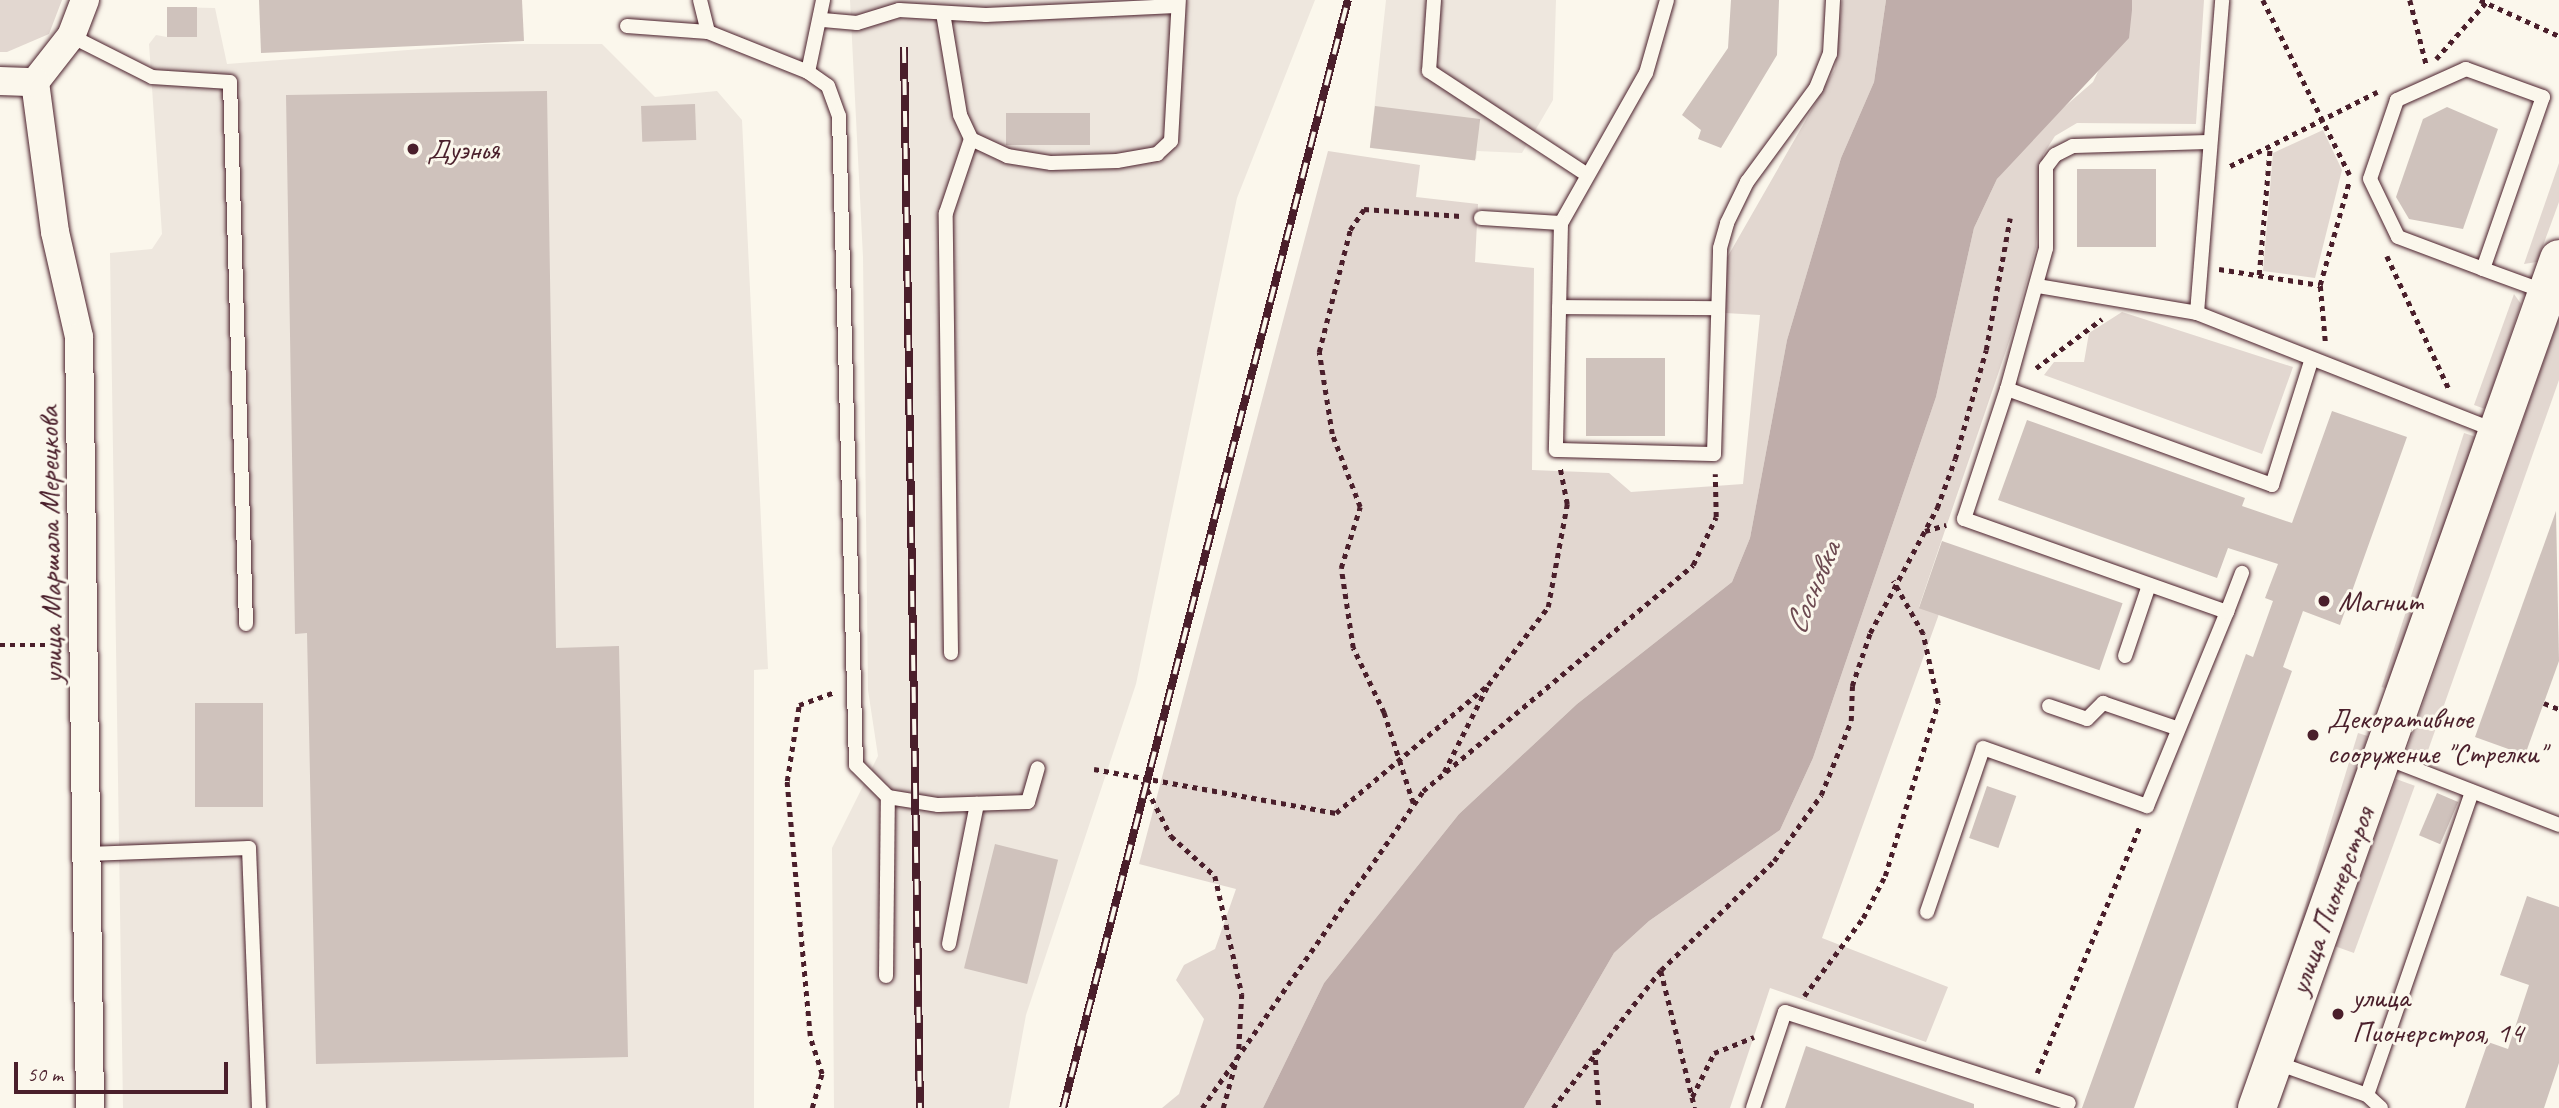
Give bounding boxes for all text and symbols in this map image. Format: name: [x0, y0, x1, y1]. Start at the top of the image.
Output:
place label: Дуэнья: [427, 131, 499, 167]
marker: Дуэнья: [405, 141, 421, 157]
street label: улица Маршала Мерецкова: [30, 407, 70, 683]
water label: Сосновка: [1777, 536, 1849, 640]
place label: Магнит: [2338, 583, 2423, 619]
marker: Магнит: [2316, 593, 2332, 609]
place label: Декоративное сооружение "Стрелки": [2327, 700, 2545, 770]
marker: Декоративное сооружение "Стрелки": [2305, 727, 2321, 743]
street label: улица Пионерстроя: [2281, 803, 2381, 999]
place label: улица Пионерстроя, 14: [2352, 979, 2523, 1050]
marker: улица Пионерстроя, 14: [2330, 1006, 2346, 1022]
scale bar: [18, 1048, 231, 1092]
text: 50 m: [27, 1061, 63, 1087]

